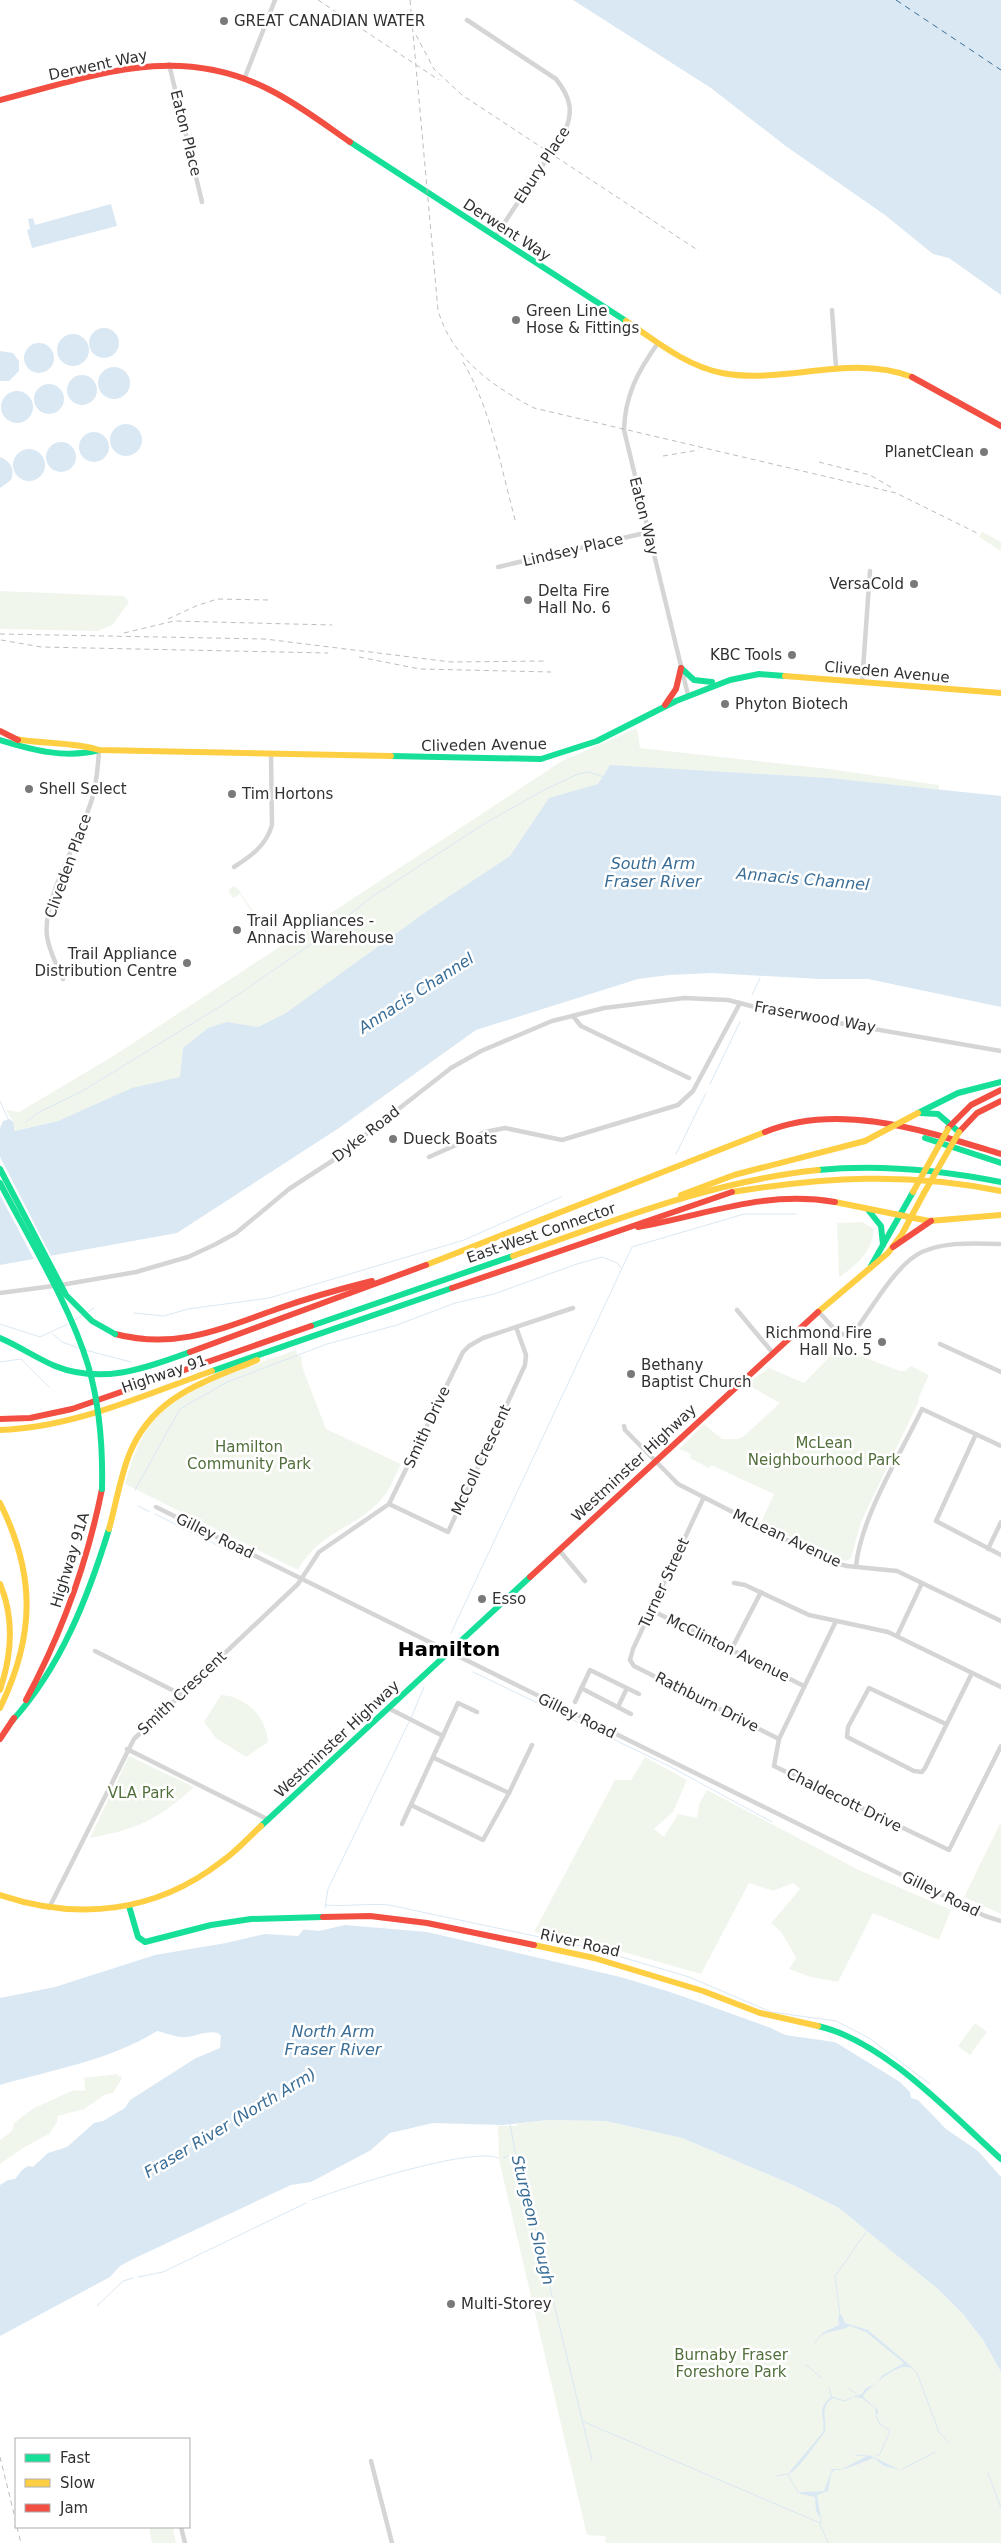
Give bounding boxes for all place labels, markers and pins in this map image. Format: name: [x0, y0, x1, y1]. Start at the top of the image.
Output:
place label: GREAT CANADIAN WATER: [234, 12, 425, 30]
marker: GREAT CANADIAN WATER: [218, 15, 230, 27]
place label: Green Line Hose & Fittings: [526, 302, 639, 337]
marker: Green Line Hose & Fittings: [510, 314, 522, 326]
place label: PlanetClean: [884, 443, 974, 461]
marker: PlanetClean: [978, 446, 990, 458]
place label: VersaCold: [829, 575, 904, 593]
marker: VersaCold: [908, 578, 920, 590]
place label: Delta Fire Hall No. 6: [538, 582, 611, 617]
marker: Delta Fire Hall No. 6: [522, 594, 534, 606]
place label: KBC Tools: [710, 646, 782, 664]
marker: KBC Tools: [786, 649, 798, 661]
place label: Phyton Biotech: [735, 695, 848, 713]
marker: Phyton Biotech: [719, 698, 731, 710]
place label: Shell Select: [39, 780, 127, 798]
marker: Shell Select: [23, 783, 35, 795]
place label: Tim Hortons: [241, 785, 333, 803]
marker: Tim Hortons: [226, 788, 238, 800]
place label: Trail Appliances - Annacis Warehouse: [246, 912, 394, 947]
marker: Trail Appliances - Annacis Warehouse: [231, 924, 243, 936]
place label: Trail Appliance Distribution Centre: [35, 945, 177, 980]
marker: Trail Appliance Distribution Centre: [181, 957, 193, 969]
place label: Dueck Boats: [403, 1130, 498, 1148]
marker: Dueck Boats: [387, 1133, 399, 1145]
place label: Richmond Fire Hall No. 5: [765, 1324, 872, 1359]
marker: Richmond Fire Hall No. 5: [876, 1336, 888, 1348]
place label: Bethany Baptist Church: [641, 1356, 752, 1391]
marker: Bethany Baptist Church: [625, 1368, 637, 1380]
place label: Esso: [492, 1590, 526, 1608]
marker: Esso: [476, 1593, 488, 1605]
place label: Multi-Storey: [461, 2295, 552, 2313]
marker: Multi-Storey: [445, 2298, 457, 2310]

